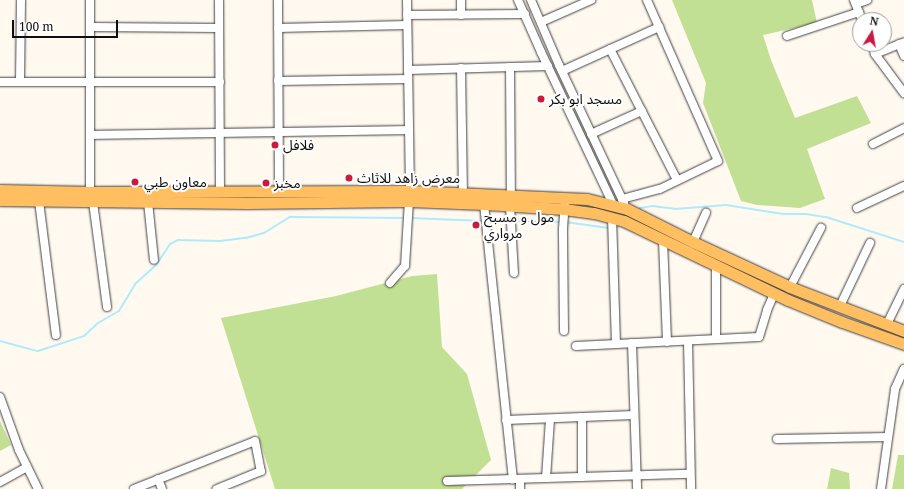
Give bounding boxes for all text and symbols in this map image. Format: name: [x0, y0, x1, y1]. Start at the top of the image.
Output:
scale bar: [14, 12, 120, 38]
north arrow: [852, 12, 892, 52]
text: N: [868, 13, 880, 29]
text: 100 m: [19, 18, 54, 35]
place label: مسجد ابو بكر: [549, 91, 622, 107]
marker: مسجد ابو بكر: [536, 94, 546, 104]
place label: فلافل: [283, 137, 314, 153]
marker: فلافل: [270, 140, 280, 150]
place label: معرض زاهد للاثاث: [357, 170, 460, 186]
marker: معرض زاهد للاثاث: [344, 173, 354, 183]
place label: معاون طبي: [144, 174, 207, 190]
place label: مخبز: [274, 175, 301, 191]
marker: معاون طبي: [129, 176, 141, 188]
marker: مخبز: [261, 178, 271, 188]
place label: مول و مسبح مرواري: [484, 209, 554, 242]
marker: مول و مسبح مرواري: [471, 220, 481, 230]

